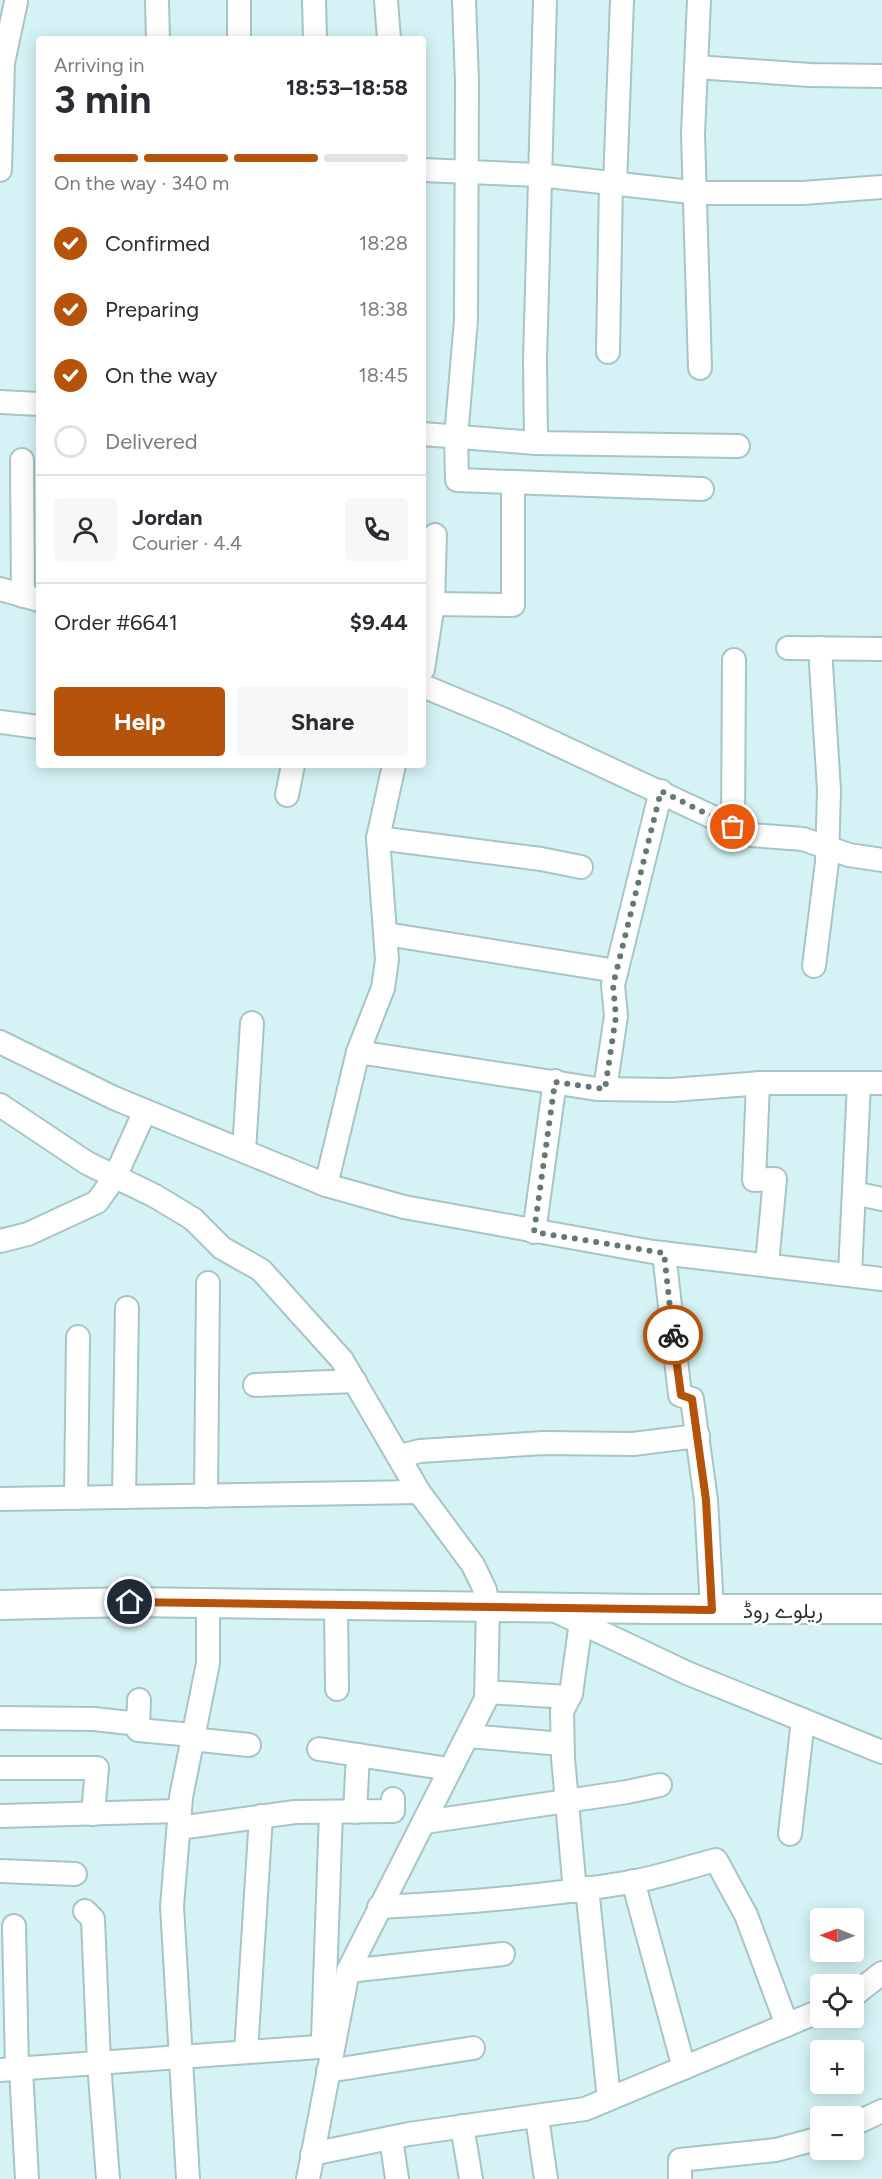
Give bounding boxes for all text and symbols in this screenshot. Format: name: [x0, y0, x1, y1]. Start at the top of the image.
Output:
text: Arriving in: [54, 53, 144, 77]
text: 18:53–18:58: [286, 74, 408, 101]
text: 3 min: [54, 76, 151, 123]
text: On the way · 340 m: [54, 171, 229, 195]
icon: check: [54, 227, 87, 260]
text: Confirmed: [105, 230, 210, 257]
text: 18:28: [359, 231, 408, 255]
icon: check: [54, 293, 87, 326]
text: Preparing: [105, 296, 199, 323]
text: 18:38: [359, 297, 408, 321]
icon: check: [54, 359, 87, 392]
text: On the way: [105, 362, 217, 389]
text: 18:45: [358, 363, 408, 387]
text: Delivered: [105, 428, 198, 455]
button: person: [54, 498, 117, 561]
button: phone: [345, 498, 408, 561]
text: Jordan: [132, 504, 203, 531]
text: Courier · 4.4: [132, 531, 242, 555]
text: Order #6641: [54, 609, 178, 636]
text: $9.44: [350, 609, 408, 636]
button: Help: [54, 687, 225, 756]
button: Share: [237, 687, 408, 756]
pin: [707, 801, 758, 852]
icon: bag: [716, 810, 749, 843]
courier: [643, 1305, 703, 1365]
icon: bike: [657, 1319, 690, 1352]
pin: [104, 1576, 155, 1627]
icon: home: [113, 1585, 146, 1618]
street label: ریلوے روڈ: [743, 1598, 823, 1624]
north arrow: [810, 1908, 864, 1962]
map controls: [810, 1908, 864, 2160]
button: locate: [810, 1974, 864, 2028]
button: +: [810, 2040, 864, 2094]
button: −: [810, 2106, 864, 2160]

